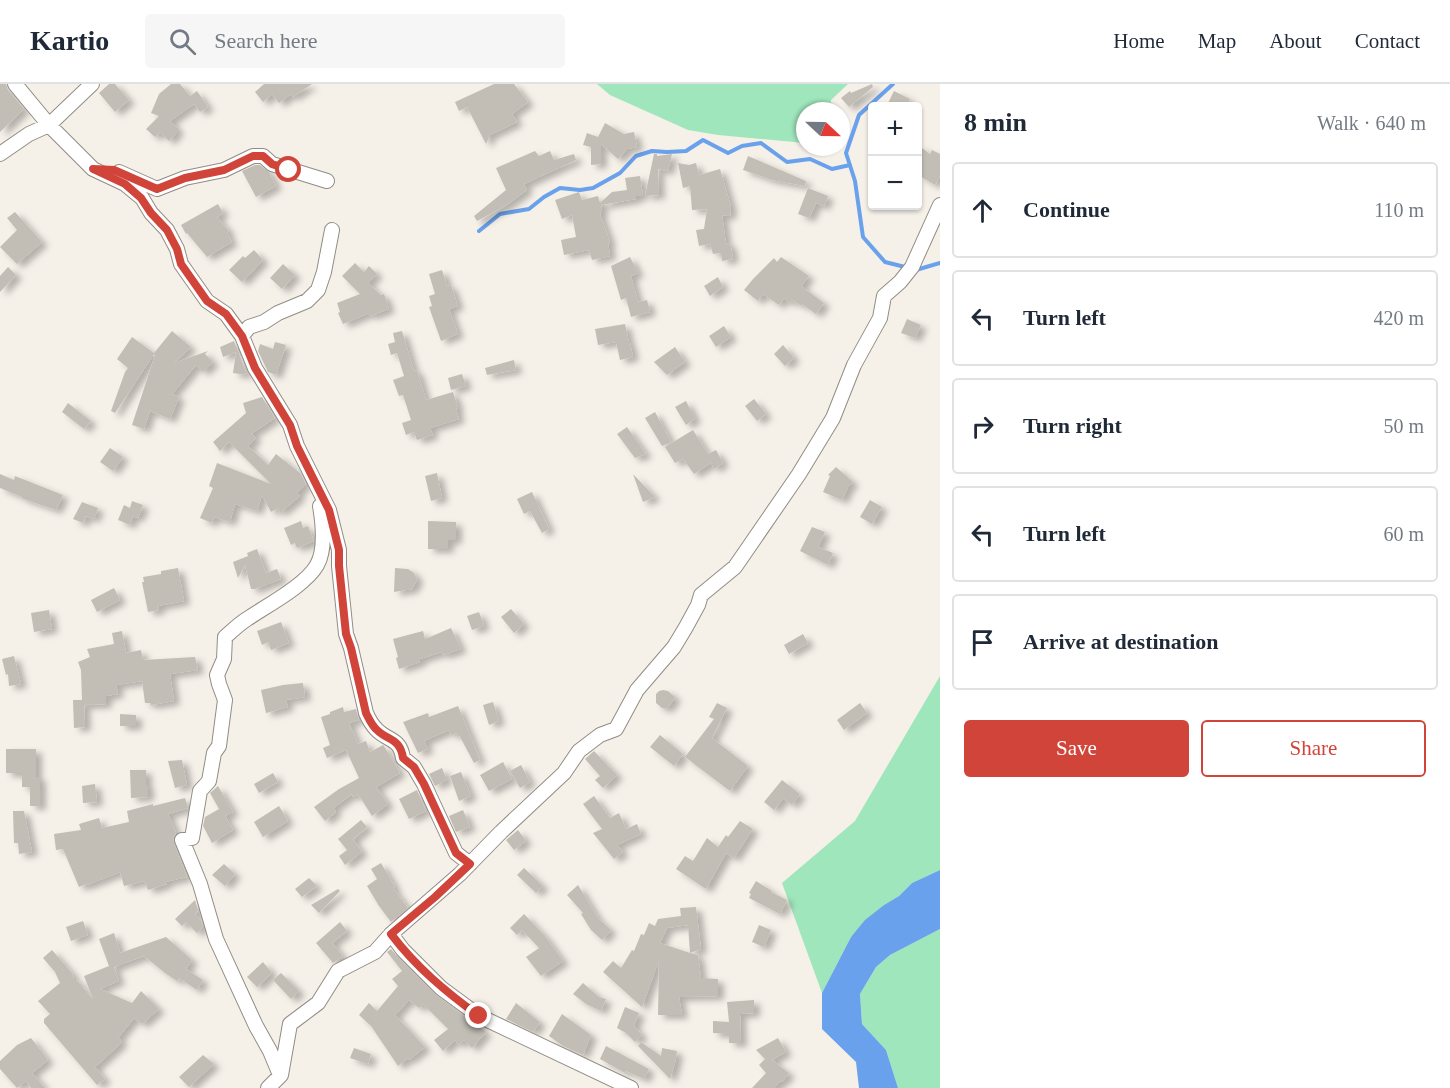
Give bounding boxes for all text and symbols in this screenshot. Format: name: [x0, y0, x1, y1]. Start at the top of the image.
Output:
search box: [145, 14, 565, 68]
text: Kartio: [30, 25, 109, 56]
icon: search: [166, 25, 199, 58]
text: Search here: [214, 28, 318, 53]
text: Home: [1113, 29, 1165, 53]
text: Map: [1198, 29, 1236, 53]
text: About: [1269, 29, 1322, 53]
text: Contact: [1355, 29, 1420, 53]
north arrow: [796, 102, 850, 156]
map controls: [868, 102, 922, 210]
button: +: [868, 102, 922, 156]
text: 8 min: [964, 108, 1027, 137]
text: Walk · 640 m: [1317, 112, 1426, 134]
route start: [275, 156, 301, 182]
button: −: [868, 156, 922, 210]
icon: ahead: [966, 194, 999, 227]
text: Continue: [1023, 197, 1110, 222]
text: 110 m: [1374, 199, 1424, 221]
icon: left: [966, 302, 999, 335]
text: Turn left: [1023, 305, 1106, 330]
text: 420 m: [1373, 307, 1424, 329]
icon: right: [966, 410, 999, 443]
text: Turn right: [1023, 413, 1122, 438]
text: 50 m: [1383, 415, 1424, 437]
icon: left: [966, 518, 999, 551]
text: Turn left: [1023, 521, 1106, 546]
text: 60 m: [1383, 523, 1424, 545]
icon: arrive: [966, 626, 999, 659]
text: Arrive at destination: [1023, 629, 1219, 654]
button: Save: [964, 720, 1189, 777]
button: Share: [1201, 720, 1426, 777]
route end: [465, 1002, 491, 1028]

